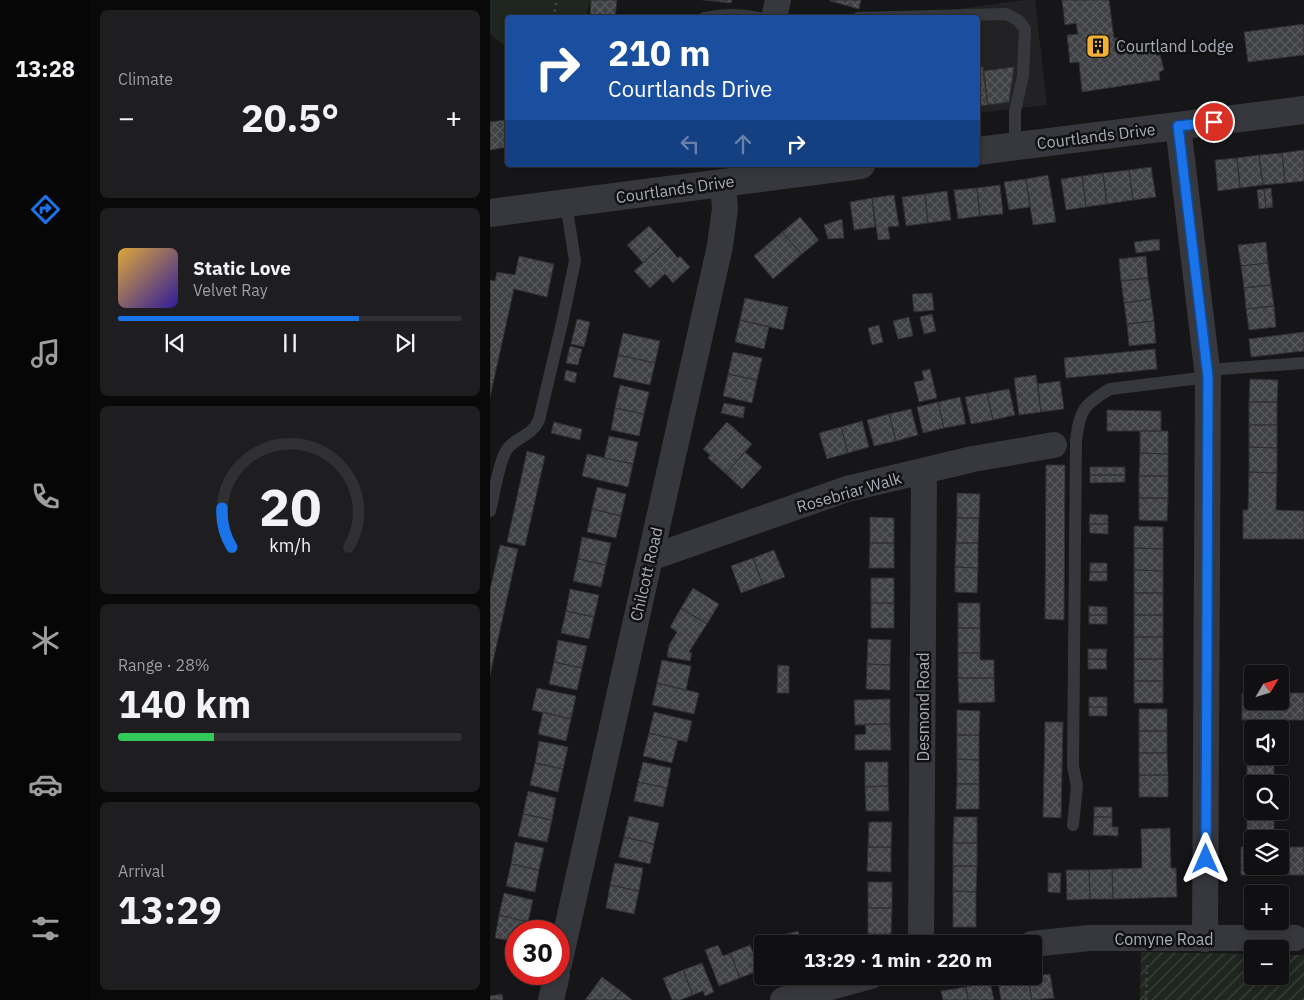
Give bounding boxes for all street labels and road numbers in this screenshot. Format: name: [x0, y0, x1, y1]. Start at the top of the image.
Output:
street label: Courtlands Drive: [1035, 119, 1157, 153]
street label: Courtlands Drive: [614, 171, 736, 207]
street label: Rosebriar Walk: [794, 467, 904, 517]
street label: Chilcott Road: [625, 525, 667, 623]
street label: Desmond Road: [913, 652, 933, 762]
street label: Comyne Road: [1114, 929, 1214, 949]

